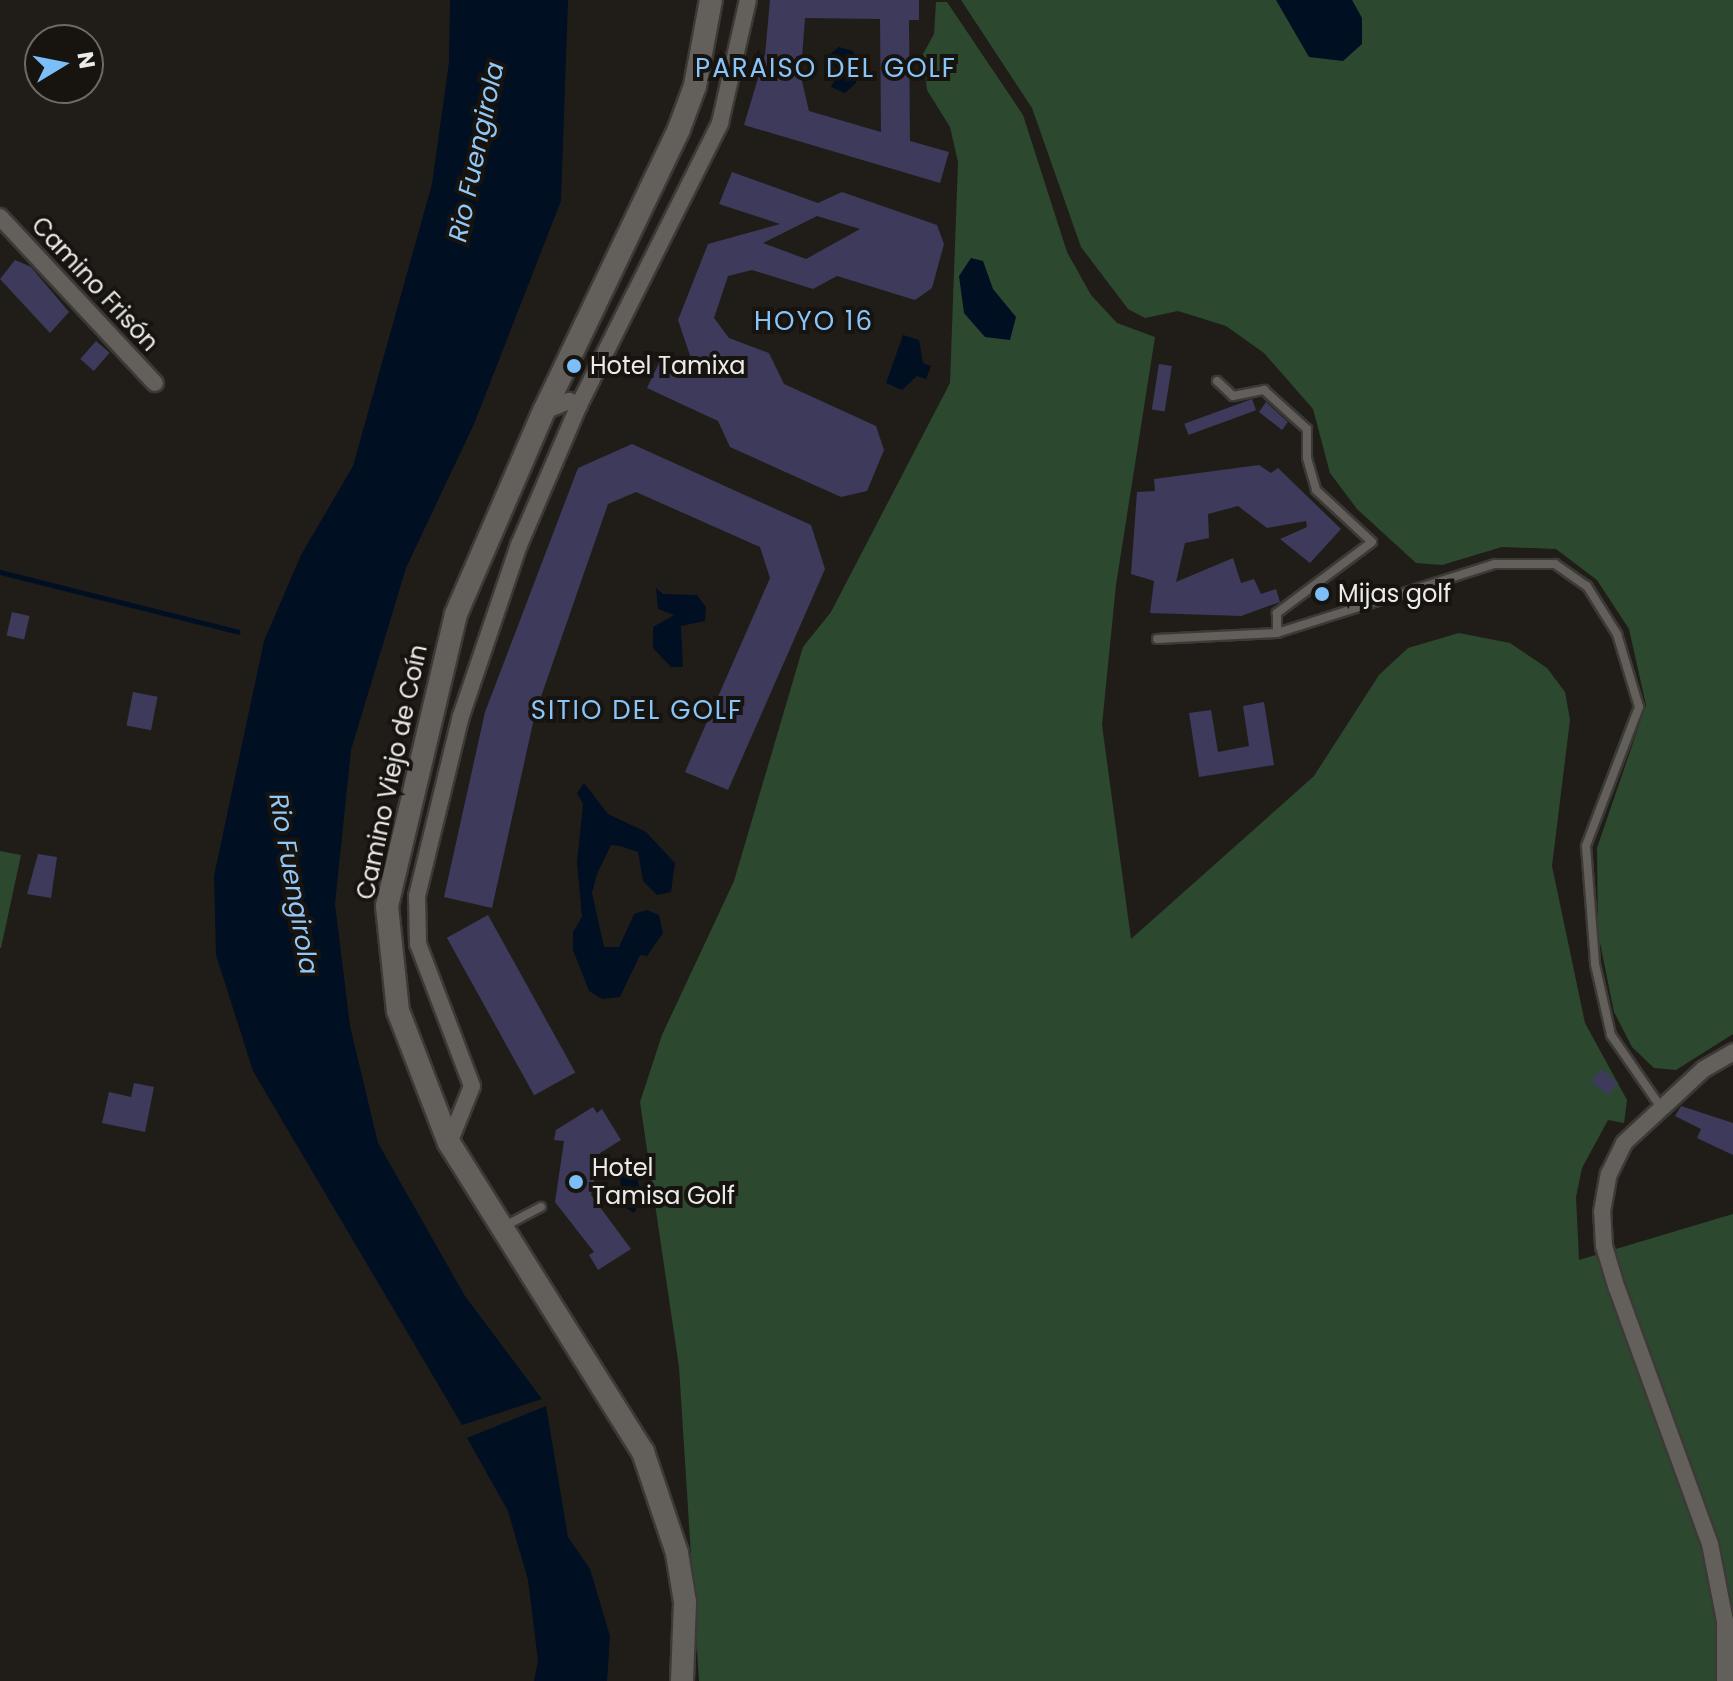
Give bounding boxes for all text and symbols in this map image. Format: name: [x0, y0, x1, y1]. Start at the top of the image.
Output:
north arrow: [24, 24, 104, 104]
text: N: [69, 49, 103, 71]
district label: PARAISO DEL GOLF: [695, 53, 957, 85]
water label: Rio Fuengirola: [443, 59, 511, 245]
street label: Camino Frisón: [26, 211, 164, 357]
district label: HOYO 16: [754, 306, 874, 338]
place label: Hotel Tamixa: [590, 352, 745, 380]
marker: Hotel Tamixa: [565, 357, 583, 375]
place label: Mijas golf: [1338, 580, 1451, 608]
marker: Mijas golf: [1313, 585, 1331, 603]
street label: Camino Viejo de Coín: [351, 642, 433, 902]
district label: SITIO DEL GOLF: [531, 695, 743, 727]
water label: Rio Fuengirola: [262, 791, 324, 977]
place label: Hotel Tamisa Golf: [592, 1154, 735, 1210]
marker: Hotel Tamisa Golf: [567, 1173, 585, 1191]

